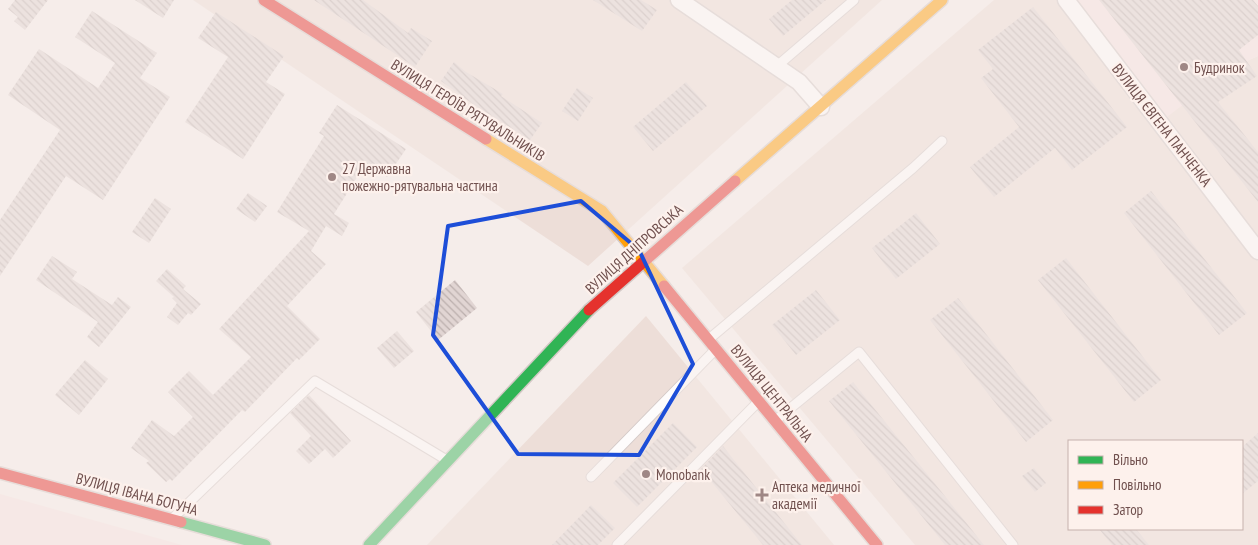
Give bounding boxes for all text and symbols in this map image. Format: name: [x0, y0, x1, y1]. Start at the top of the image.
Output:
street label: ВУЛИЦЯ ГЕРОЇВ РЯТУВАЛЬНИКІВ: [388, 55, 548, 165]
place label: Будринок: [1194, 58, 1245, 77]
street label: ВУЛИЦЯ ЄВГЕНА ПАНЧЕНКА: [1108, 60, 1216, 191]
marker: Будринок: [1178, 61, 1190, 73]
place label: 27 Державна пожежно-рятувальна частина: [342, 159, 498, 195]
marker: 27 Державна пожежно-рятувальна частина: [326, 171, 338, 183]
street label: ВУЛИЦЯ ДНІПРОВСЬКА: [581, 200, 687, 298]
street label: ВУЛИЦЯ ЦЕНТРАЛЬНА: [727, 341, 818, 446]
legend: [1068, 440, 1243, 530]
text: Вільно: [1113, 450, 1148, 469]
place label: Monobank: [656, 465, 710, 484]
marker: Monobank: [640, 468, 652, 480]
street label: ВУЛИЦЯ ІВАНА БОГУНА: [74, 469, 201, 520]
text: Повільно: [1113, 475, 1161, 494]
place label: Аптека медичної академії: [772, 477, 861, 513]
marker: Аптека медичної академії: [756, 489, 768, 501]
text: Затор: [1113, 500, 1143, 519]

